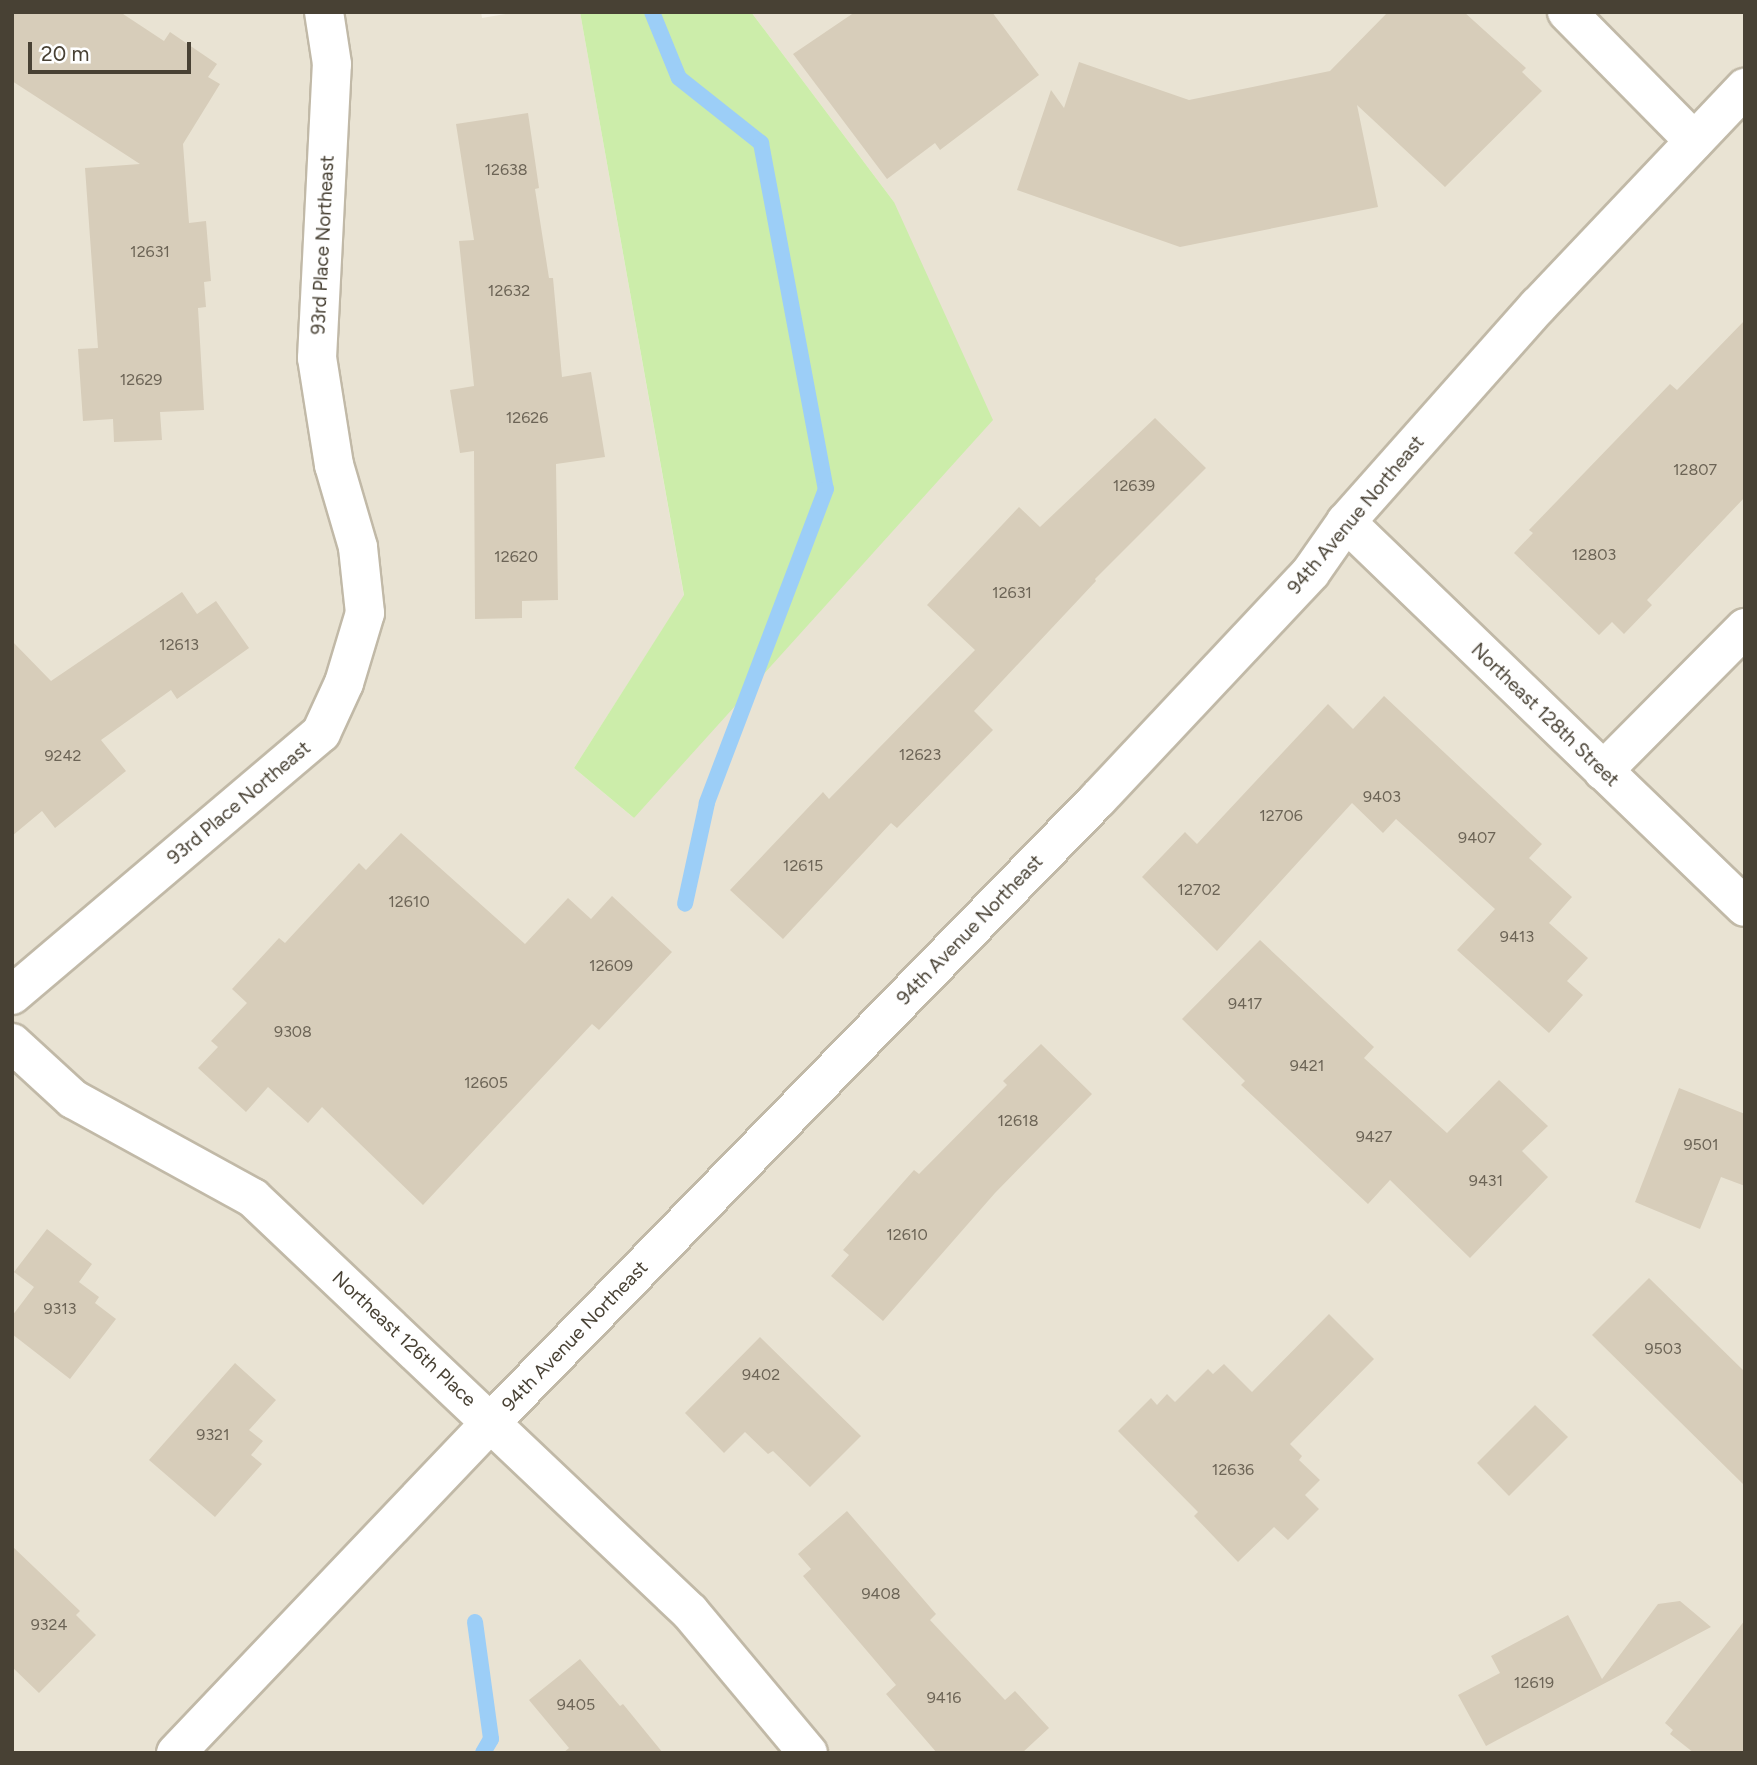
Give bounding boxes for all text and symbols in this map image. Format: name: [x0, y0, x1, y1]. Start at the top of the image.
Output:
scale bar: [32, 28, 194, 72]
text: 20 m: [41, 41, 89, 66]
street label: 93rd Place Northeast: [307, 155, 339, 335]
house number: 12638: [484, 160, 528, 180]
house number: 12631: [130, 242, 170, 262]
house number: 12632: [488, 281, 530, 301]
house number: 12629: [120, 370, 162, 390]
house number: 12626: [506, 408, 548, 428]
street label: 94th Avenue Northeast: [1283, 431, 1429, 599]
house number: 12807: [1673, 460, 1717, 480]
house number: 12639: [1113, 476, 1155, 496]
house number: 12803: [1572, 545, 1616, 565]
house number: 12620: [494, 547, 538, 567]
house number: 12631: [992, 583, 1032, 603]
house number: 12613: [159, 635, 199, 655]
street label: Northeast 128th Street: [1466, 639, 1624, 791]
street label: 93rd Place Northeast: [163, 737, 315, 869]
house number: 12623: [899, 745, 941, 765]
house number: 9242: [45, 746, 81, 766]
house number: 9403: [1363, 787, 1401, 807]
house number: 12706: [1259, 806, 1303, 826]
house number: 9407: [1458, 828, 1496, 848]
street label: 94th Avenue Northeast: [892, 850, 1048, 1010]
house number: 12615: [783, 856, 823, 876]
house number: 12702: [1177, 880, 1221, 900]
house number: 12610: [388, 892, 430, 912]
house number: 9413: [1500, 927, 1534, 947]
house number: 12609: [589, 956, 633, 976]
house number: 9417: [1228, 994, 1262, 1014]
house number: 9308: [274, 1022, 312, 1042]
house number: 9421: [1290, 1056, 1324, 1076]
house number: 12605: [464, 1073, 508, 1093]
house number: 12618: [997, 1111, 1039, 1131]
house number: 9427: [1356, 1127, 1392, 1147]
house number: 9501: [1683, 1135, 1719, 1155]
house number: 9431: [1469, 1171, 1503, 1191]
house number: 12610: [886, 1225, 928, 1245]
street label: 94th Avenue Northeast: [497, 1256, 653, 1416]
street label: Northeast 126th Place: [327, 1267, 481, 1411]
house number: 9313: [43, 1299, 77, 1319]
house number: 9503: [1644, 1339, 1682, 1359]
house number: 9402: [742, 1365, 780, 1385]
house number: 9321: [196, 1425, 230, 1445]
house number: 12636: [1212, 1460, 1254, 1480]
house number: 9408: [861, 1584, 901, 1604]
house number: 9324: [31, 1615, 67, 1635]
house number: 12619: [1514, 1673, 1554, 1693]
house number: 9416: [927, 1688, 961, 1708]
house number: 9405: [557, 1695, 595, 1715]

